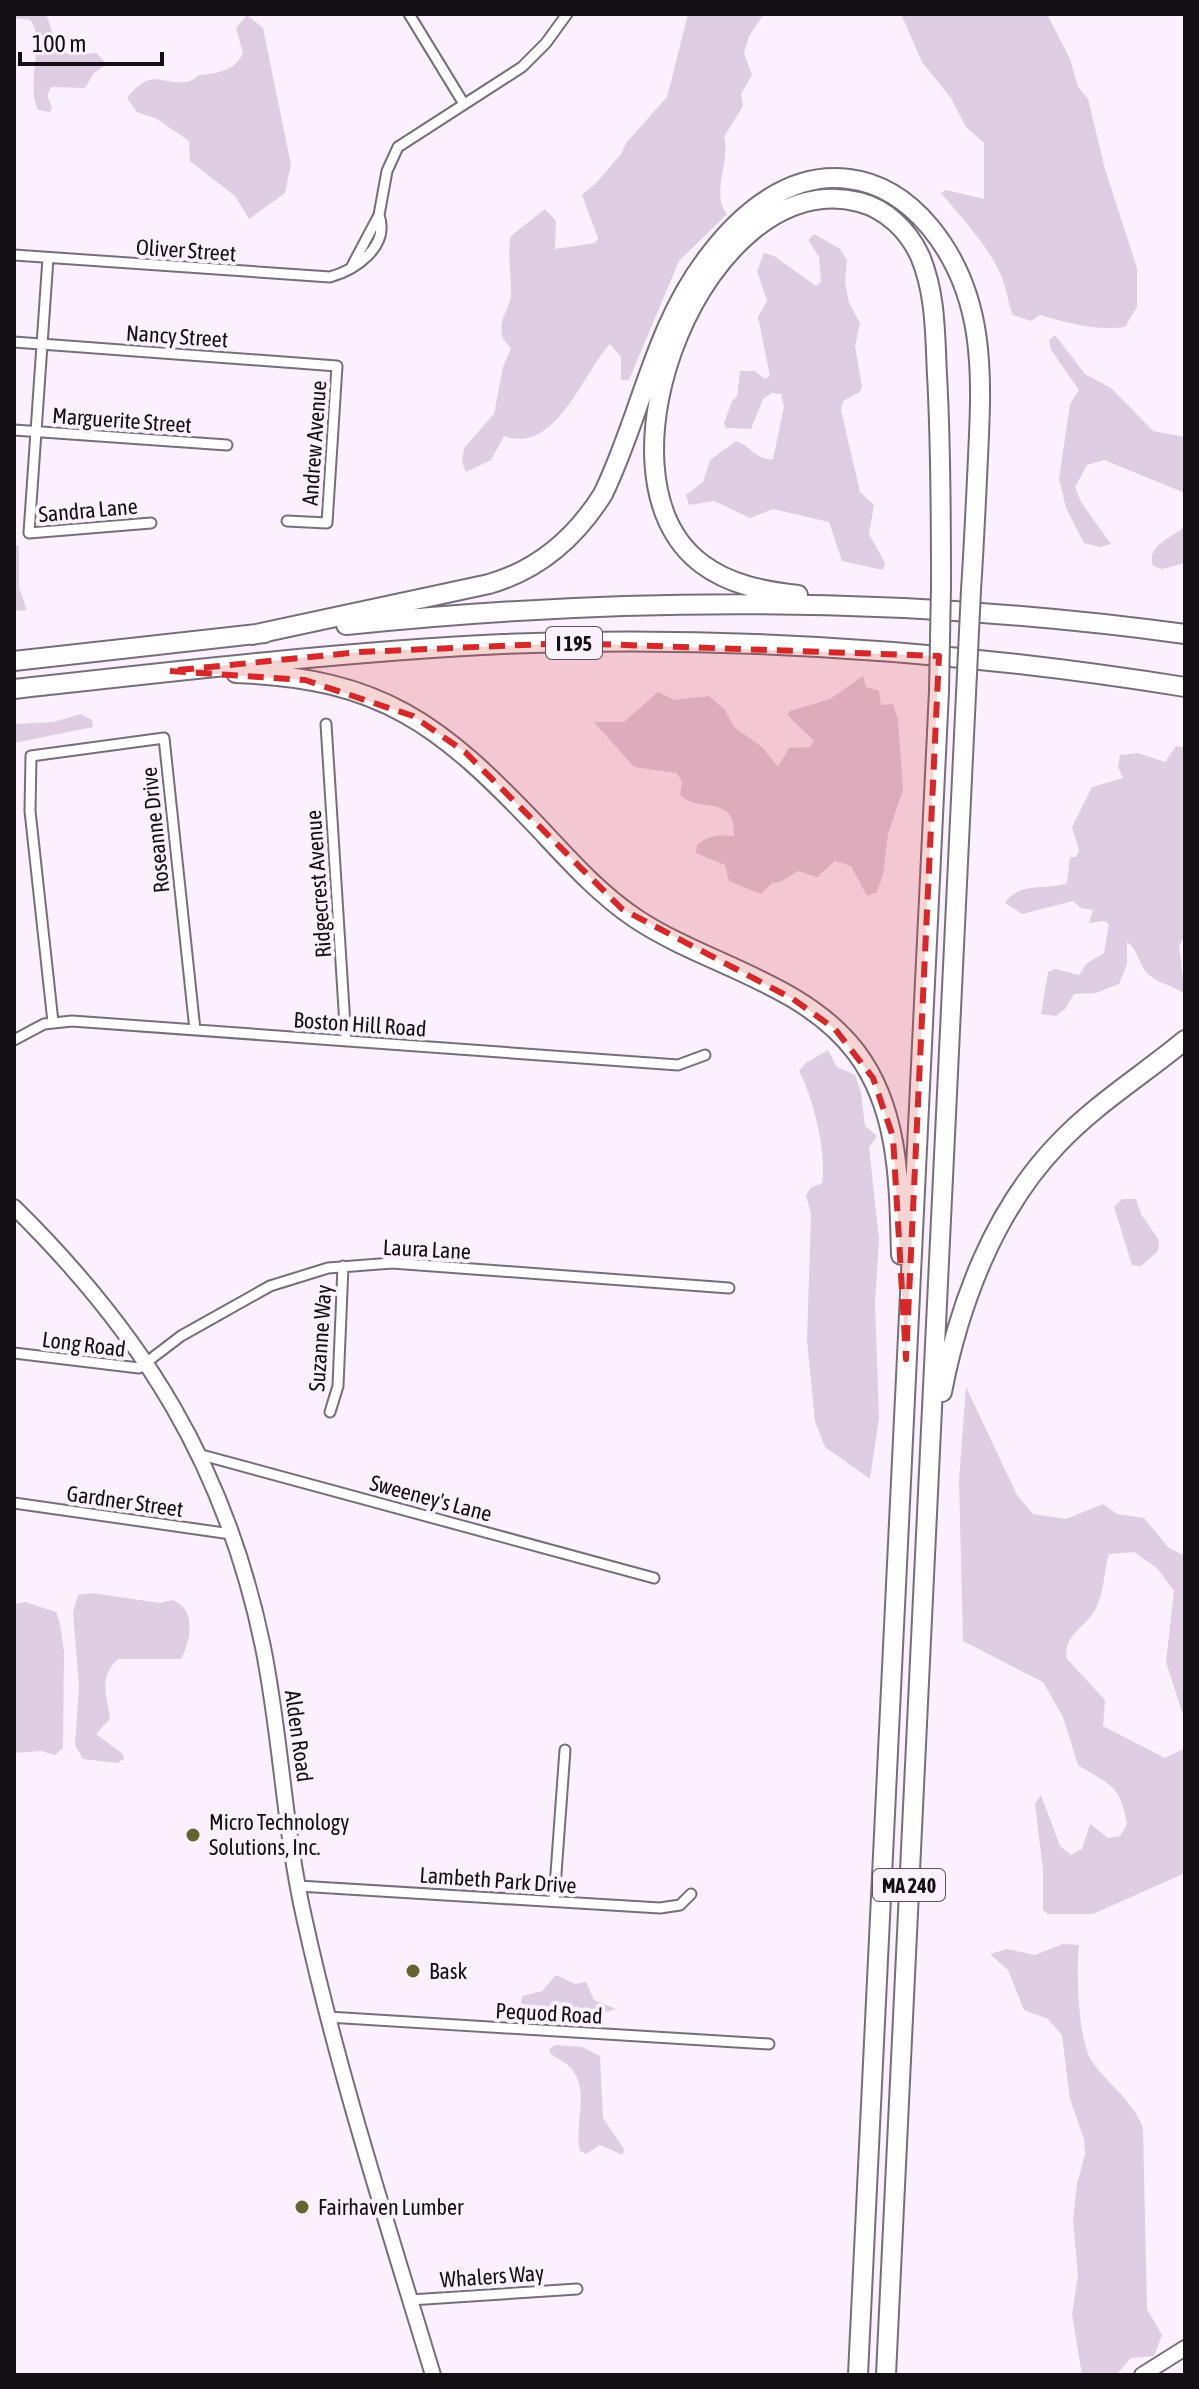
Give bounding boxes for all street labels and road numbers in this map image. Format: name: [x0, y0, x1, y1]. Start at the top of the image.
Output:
street label: Oliver Street: [135, 234, 237, 266]
street label: Nancy Street: [125, 319, 229, 353]
street label: Andrew Avenue: [297, 380, 331, 506]
street label: Marguerite Street: [51, 402, 193, 438]
street label: Sandra Lane: [37, 493, 139, 527]
road number: I 195: [546, 627, 602, 659]
street label: Roseanne Drive: [135, 766, 175, 894]
street label: Ridgecrest Avenue: [300, 809, 336, 959]
street label: Boston Hill Road: [293, 1006, 427, 1042]
street label: Laura Lane: [382, 1234, 472, 1264]
street label: Suzanne Way: [303, 1284, 337, 1392]
street label: Long Road: [41, 1326, 127, 1362]
street label: Sweeney's Lane: [367, 1469, 495, 1527]
street label: Gardner Street: [65, 1480, 185, 1522]
street label: Alden Road: [280, 1688, 318, 1784]
street label: Lambeth Park Drive: [419, 1862, 577, 1898]
road number: MA 240: [873, 1869, 945, 1901]
street label: Pequod Road: [495, 1997, 603, 2029]
street label: Whalers Way: [439, 2259, 545, 2293]

